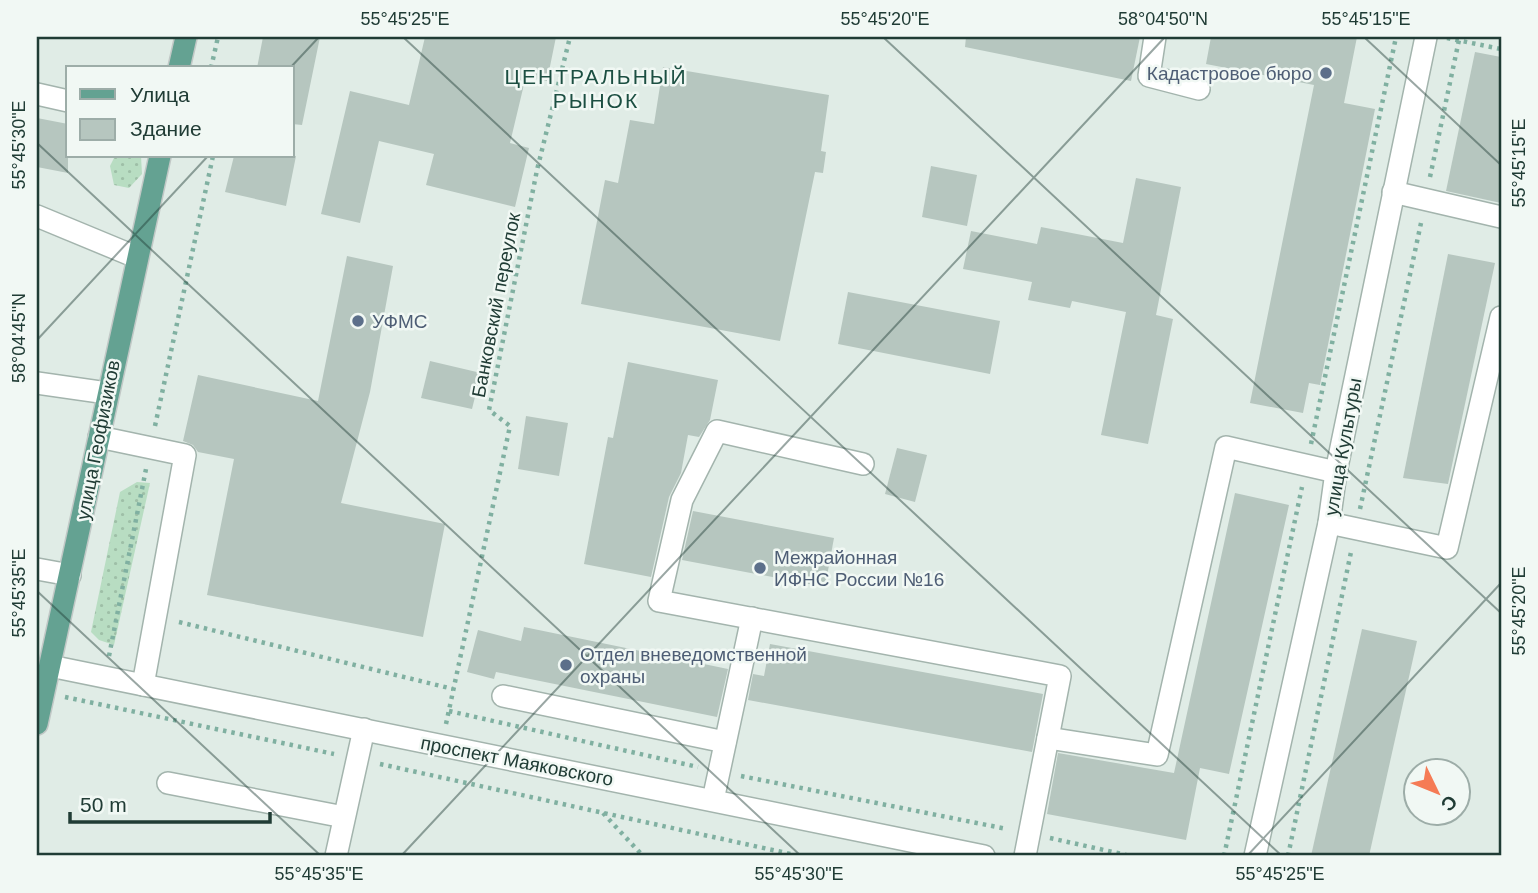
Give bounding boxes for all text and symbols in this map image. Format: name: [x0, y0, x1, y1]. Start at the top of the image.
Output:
text: 55°45'25"E: [360, 9, 450, 29]
text: 55°45'20"E: [840, 9, 930, 29]
text: 58°04'50"N: [1118, 9, 1208, 29]
text: 55°45'15"E: [1321, 9, 1411, 29]
place label: Кадастровое бюро: [1147, 63, 1312, 84]
district label: ЦЕНТРАЛЬНЫЙ РЫНОК: [504, 65, 688, 112]
marker: Кадастровое бюро: [1318, 65, 1334, 81]
legend: [66, 66, 294, 158]
text: Улица: [130, 83, 190, 106]
text: 55°45'30"E: [9, 100, 29, 190]
text: Здание: [130, 117, 202, 140]
text: 55°45'15"E: [1509, 118, 1529, 208]
street label: Банковский переулок: [468, 210, 524, 399]
text: 58°04'45"N: [9, 293, 29, 383]
place label: УФМС: [372, 311, 427, 332]
marker: УФМС: [350, 313, 366, 329]
street label: улица Геофизиков: [72, 358, 124, 522]
street label: улица Культуры: [1321, 376, 1365, 518]
place label: Межрайонная ИФНС России №16: [774, 547, 944, 590]
text: 55°45'35"E: [9, 548, 29, 638]
marker: Межрайонная ИФНС России №16: [752, 560, 768, 576]
text: 55°45'20"E: [1509, 566, 1529, 656]
place label: Отдел вневедомственной охраны: [580, 644, 807, 687]
marker: Отдел вневедомственной охраны: [558, 657, 574, 673]
street label: проспект Маяковского: [419, 732, 615, 790]
north arrow: [1402, 756, 1472, 826]
scale bar: [70, 781, 270, 825]
text: С: [1437, 791, 1461, 816]
text: 50 m: [80, 793, 127, 816]
text: 55°45'35"E: [274, 864, 364, 884]
text: 55°45'30"E: [754, 864, 844, 884]
text: 55°45'25"E: [1235, 864, 1325, 884]

